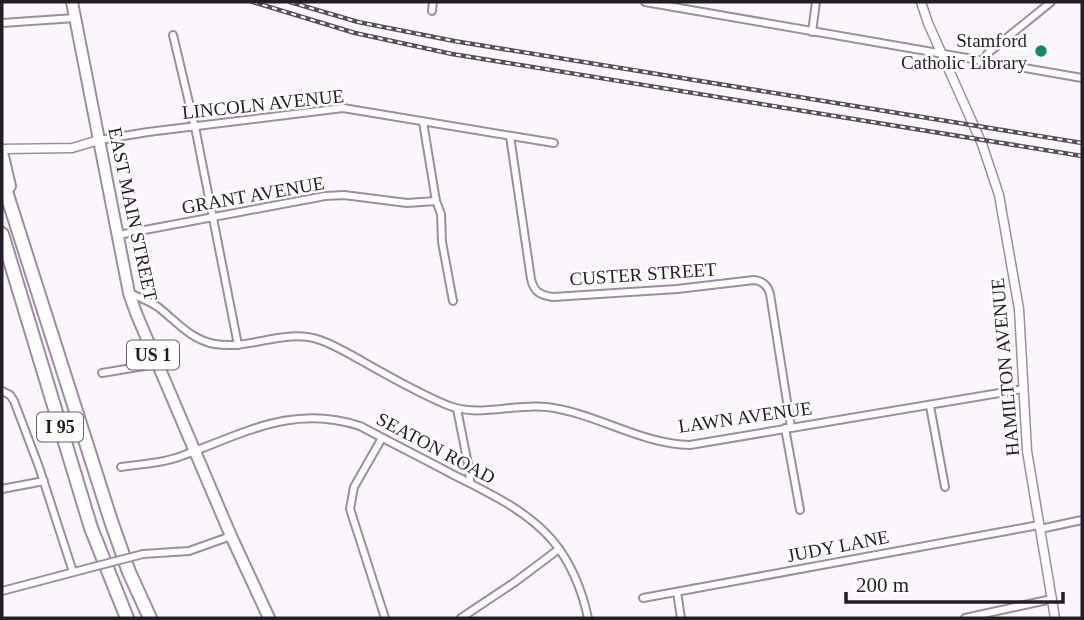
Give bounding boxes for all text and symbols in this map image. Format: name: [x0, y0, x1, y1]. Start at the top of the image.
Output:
place label: Stamford Catholic Library: [901, 30, 1027, 73]
marker: Stamford Catholic Library: [1033, 43, 1049, 59]
street label: LINCOLN AVENUE: [181, 85, 345, 123]
street label: EAST MAIN STREET: [104, 125, 162, 303]
street label: GRANT AVENUE: [180, 172, 326, 218]
street label: CUSTER STREET: [569, 258, 718, 290]
street label: HAMILTON AVENUE: [987, 277, 1023, 457]
road number: US 1: [127, 340, 179, 370]
street label: LAWN AVENUE: [677, 397, 813, 437]
street label: SEATON ROAD: [373, 408, 499, 488]
road number: I 95: [37, 412, 83, 442]
street label: JUDY LANE: [785, 526, 891, 566]
scale bar: [846, 560, 1063, 604]
text: 200 m: [856, 573, 909, 597]

